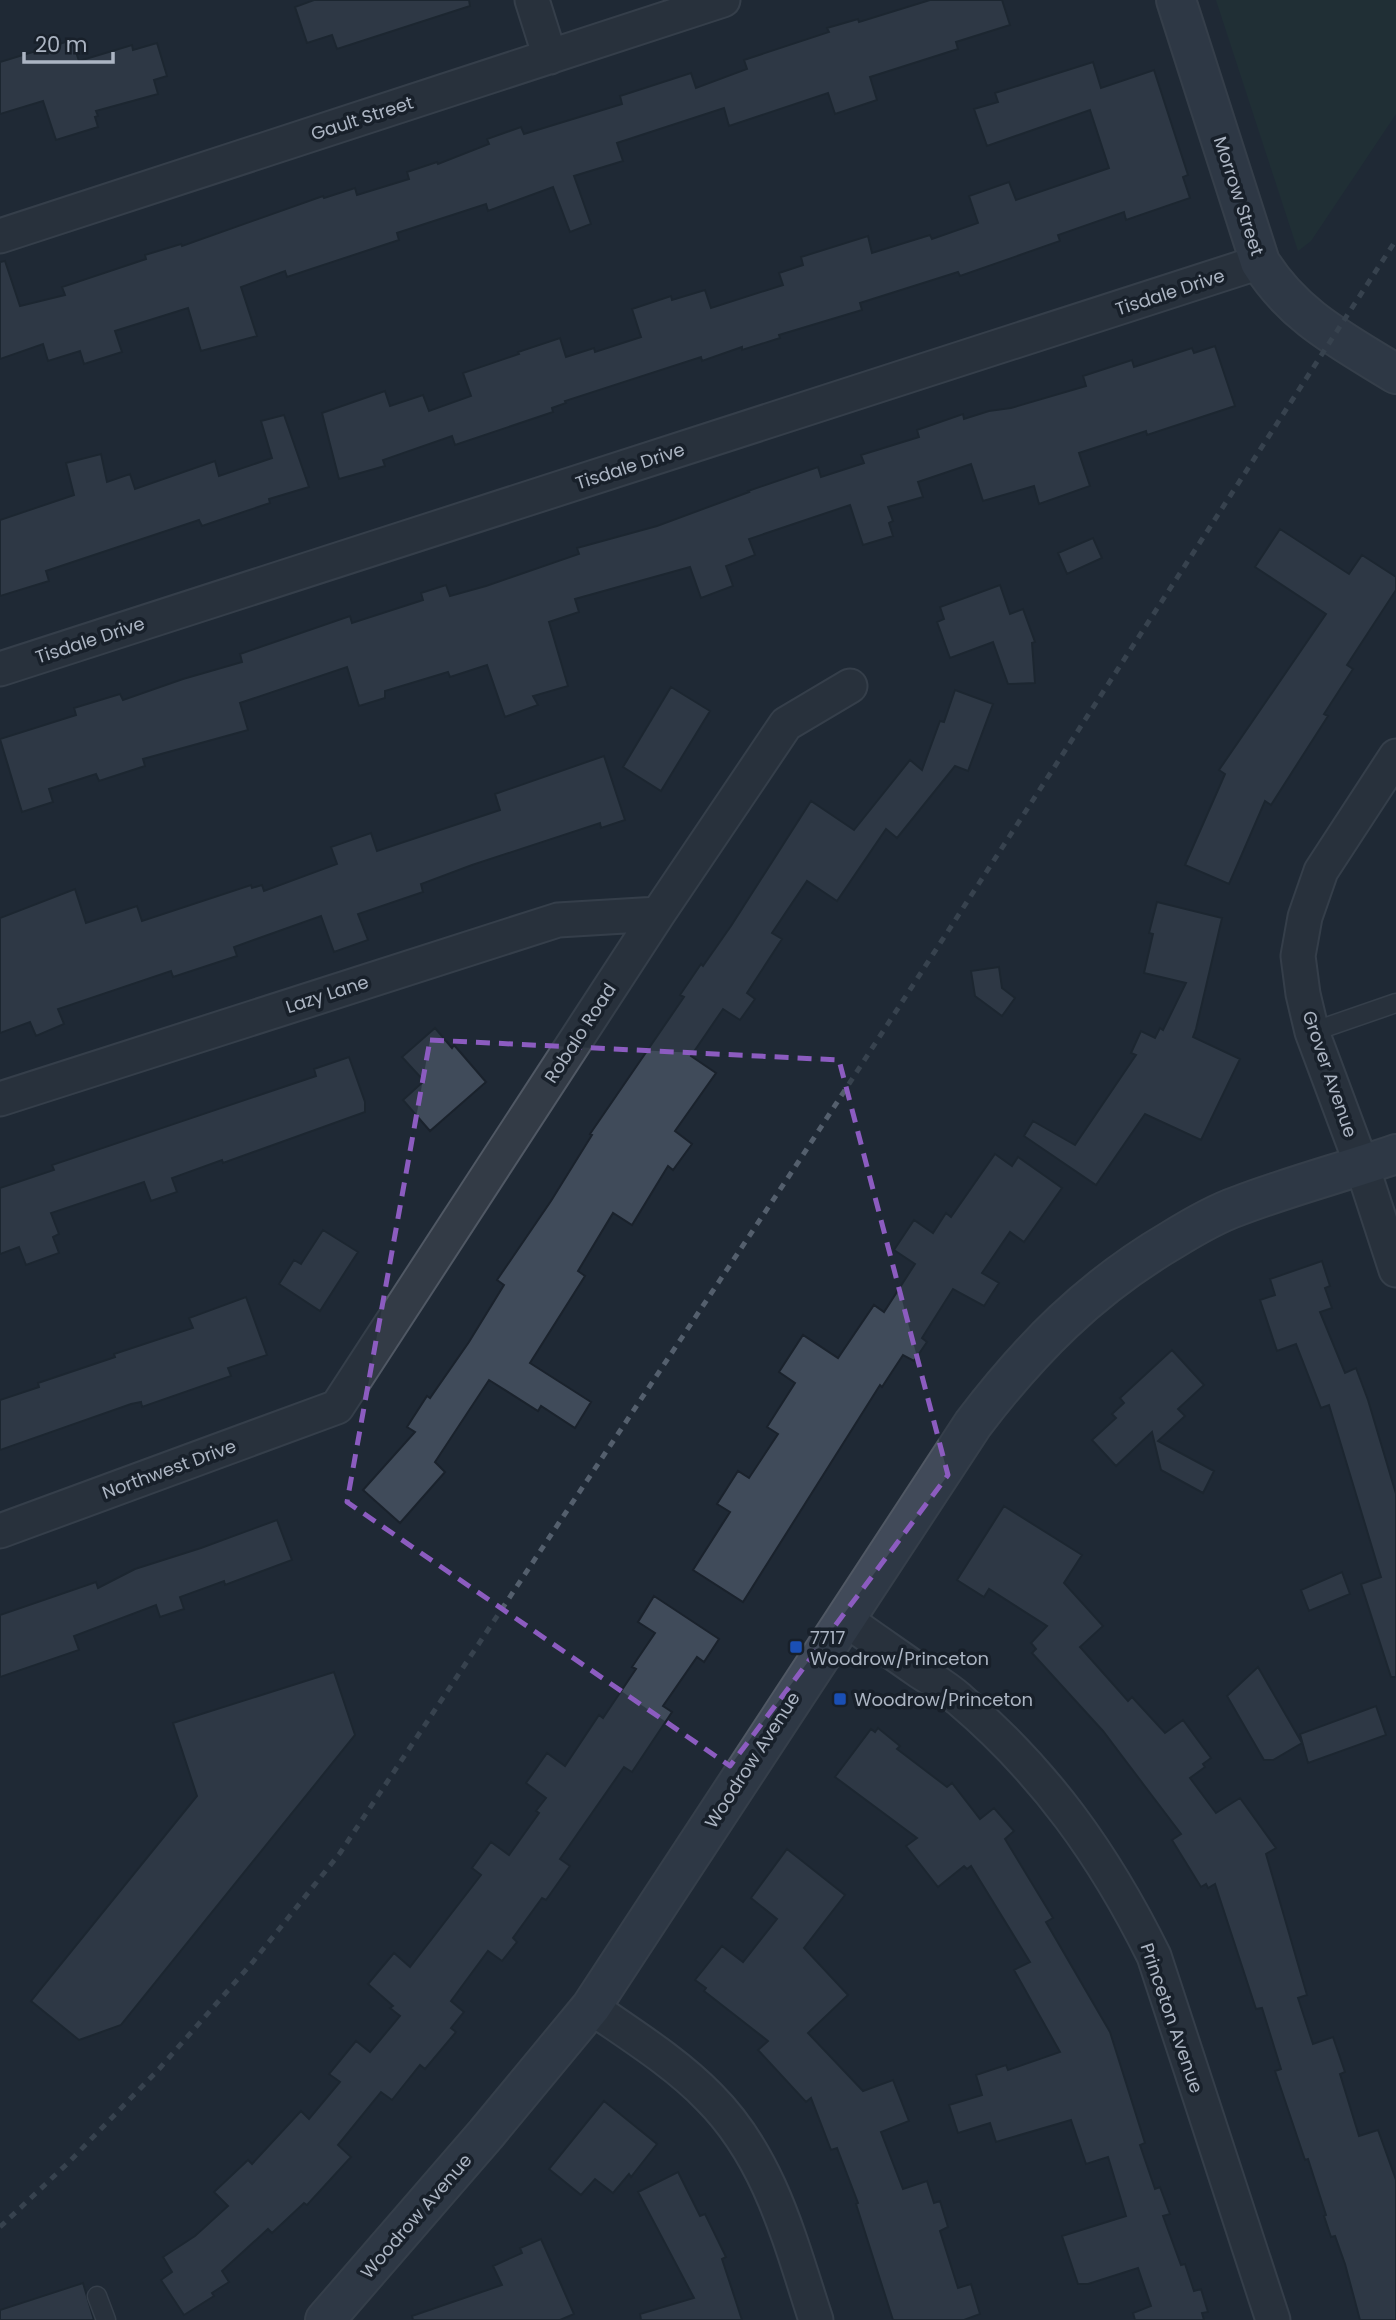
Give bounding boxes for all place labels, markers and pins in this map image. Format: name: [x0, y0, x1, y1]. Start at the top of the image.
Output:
place label: 7717 Woodrow/Princeton: [810, 1625, 989, 1671]
marker: 7717 Woodrow/Princeton: [788, 1639, 804, 1655]
place label: Woodrow/Princeton: [854, 1687, 1033, 1712]
marker: Woodrow/Princeton: [832, 1691, 848, 1707]

